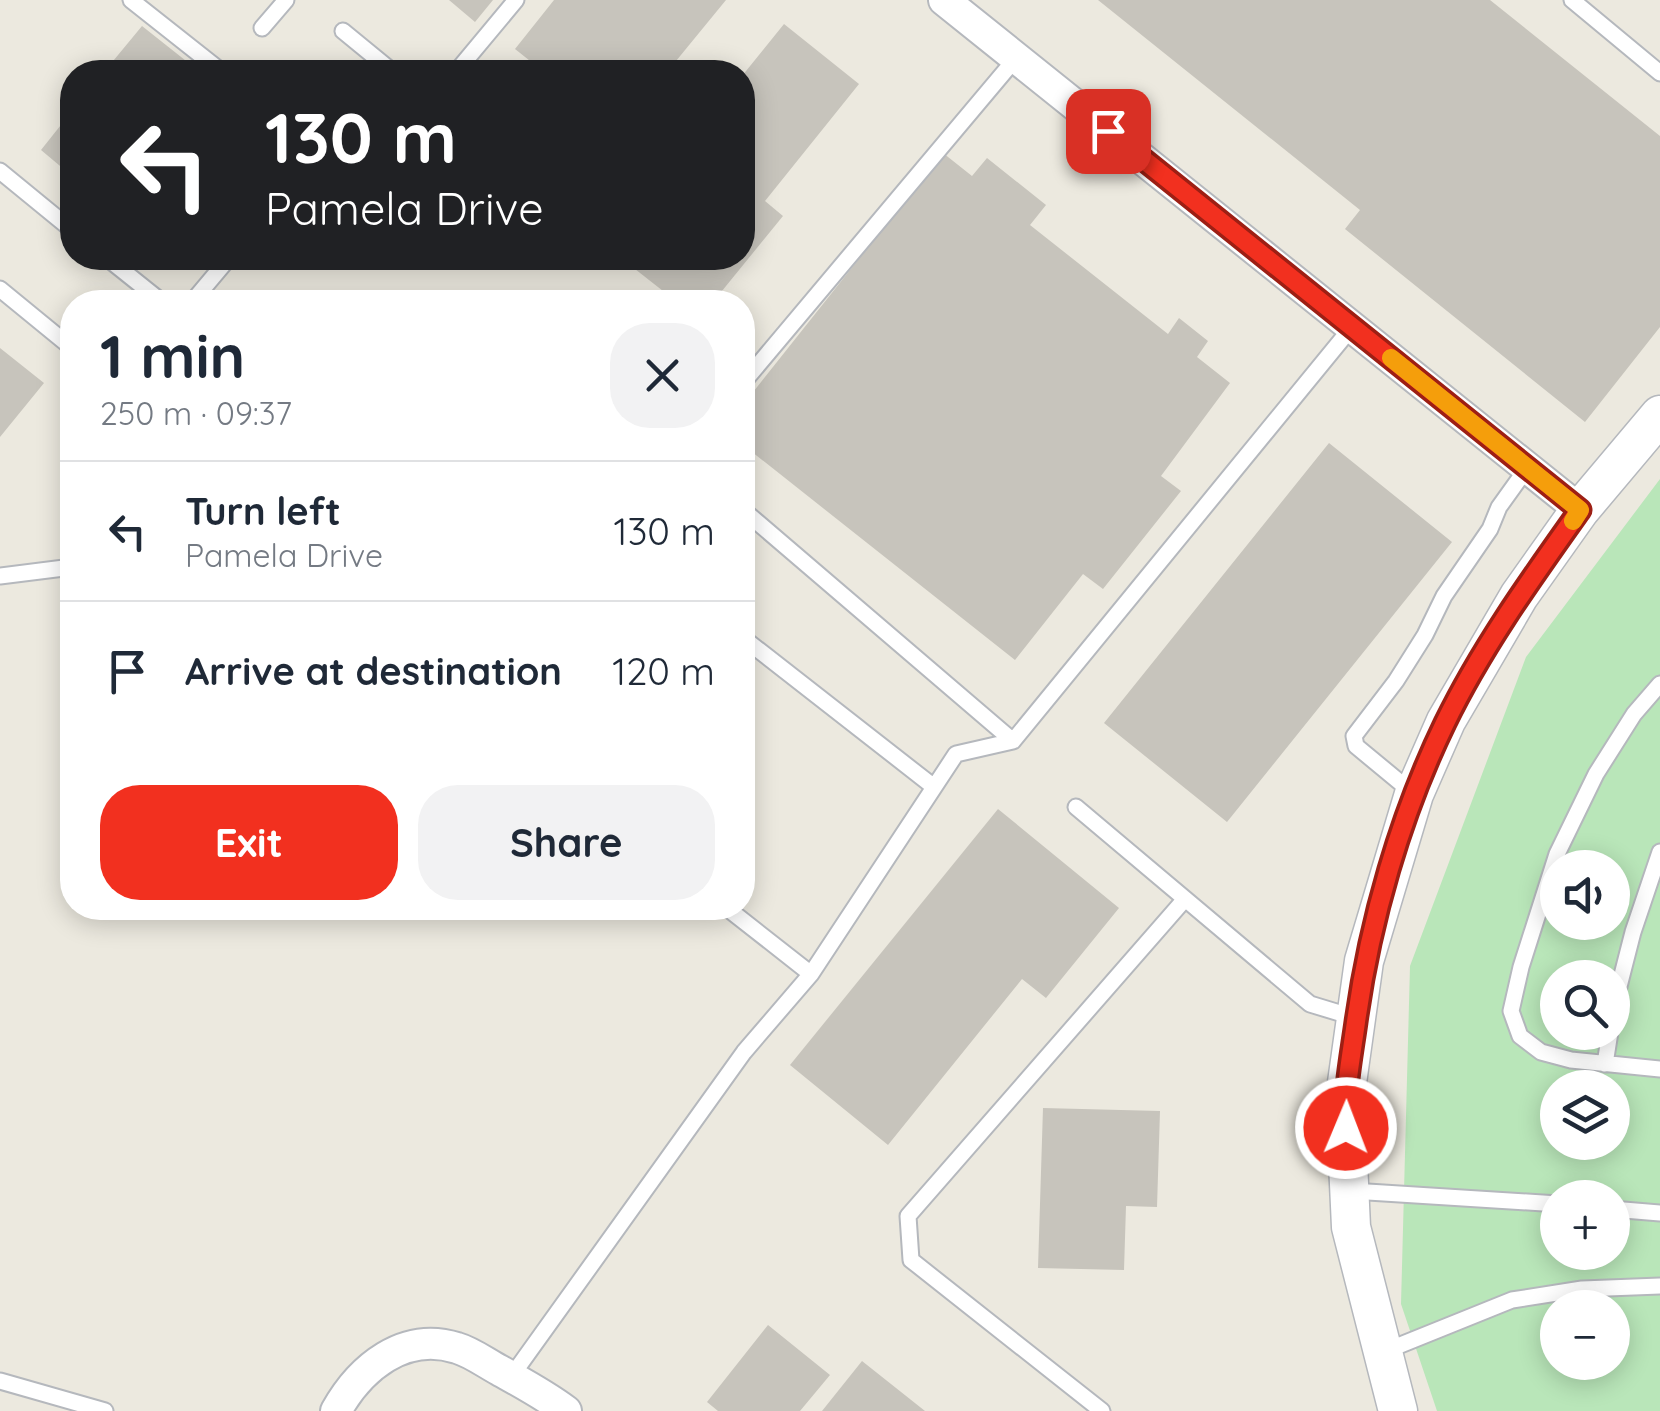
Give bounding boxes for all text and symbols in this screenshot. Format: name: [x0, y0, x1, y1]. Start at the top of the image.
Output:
pin: [1066, 89, 1151, 174]
text: 130 m: [265, 93, 457, 181]
icon: left: [100, 100, 230, 230]
icon: arrive: [1081, 104, 1136, 159]
text: Pamela Drive: [265, 180, 544, 236]
text: 1 min: [100, 318, 245, 393]
button: close: [610, 323, 715, 428]
text: 250 m · 09:37: [100, 393, 292, 433]
text: Turn left: [185, 487, 341, 535]
icon: left: [100, 504, 155, 559]
text: 130 m: [613, 507, 715, 555]
text: Pamela Drive: [185, 535, 383, 575]
icon: arrive: [100, 644, 155, 699]
text: Arrive at destination: [185, 647, 562, 695]
text: 120 m: [612, 647, 715, 695]
button: Exit: [100, 785, 398, 900]
button: Share: [418, 785, 715, 900]
map controls: [1540, 850, 1630, 1380]
button: sound: [1540, 850, 1630, 940]
button: search: [1540, 960, 1630, 1050]
button: layers: [1540, 1070, 1630, 1160]
position arrow: [1294, 1076, 1398, 1180]
button: +: [1540, 1180, 1630, 1270]
button: −: [1540, 1290, 1630, 1380]

